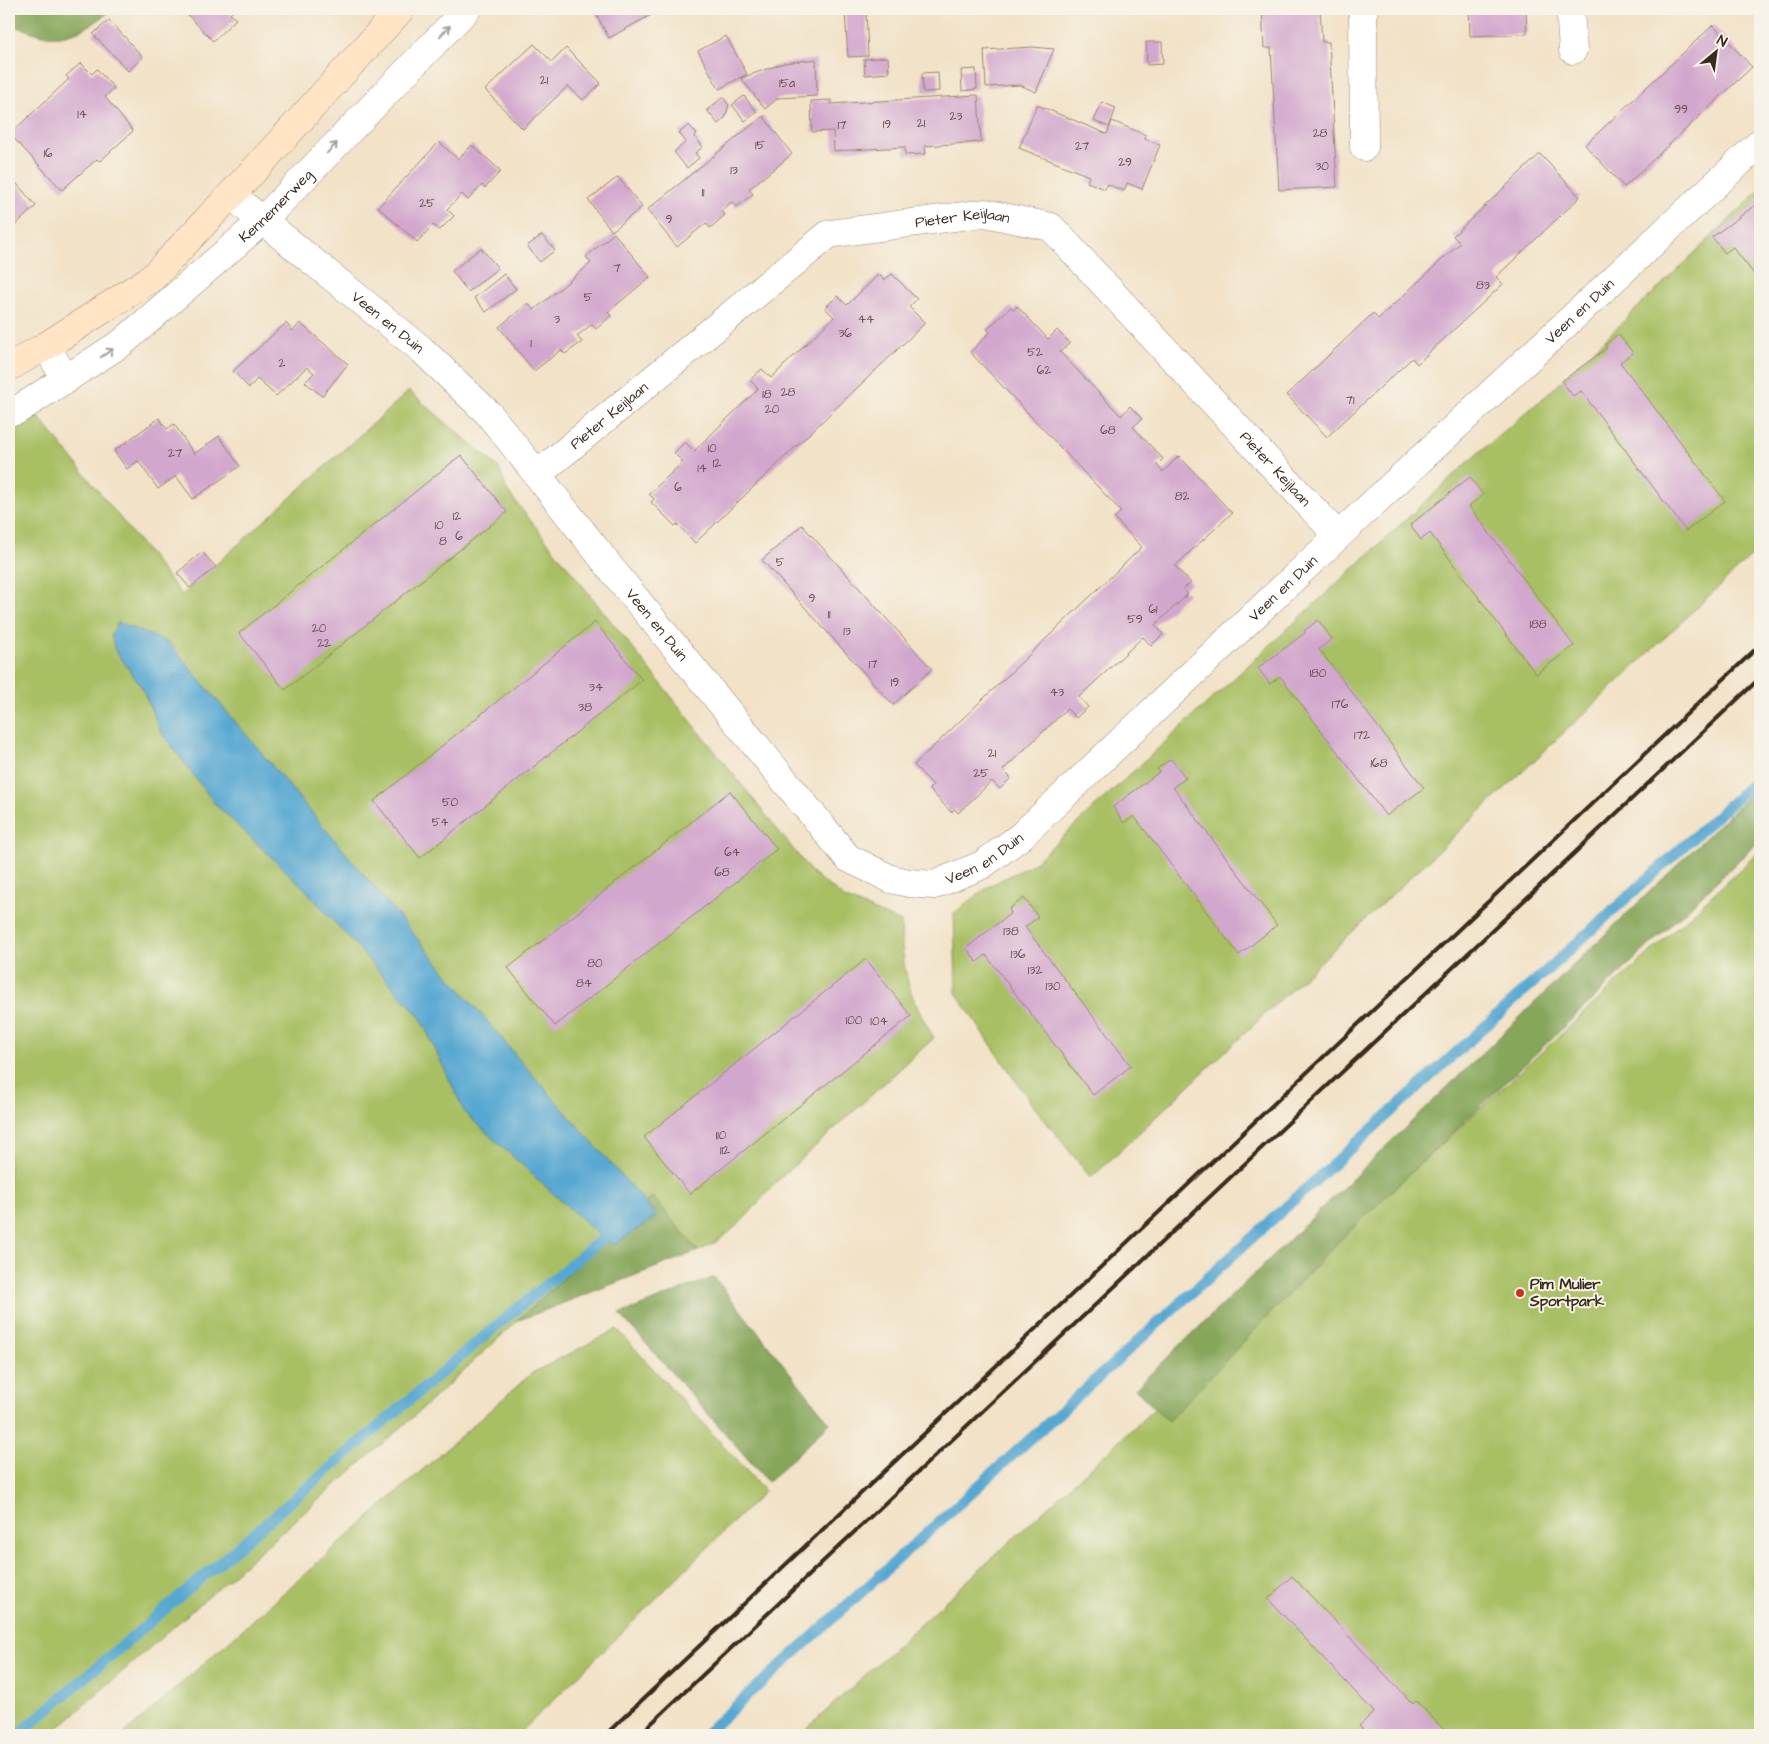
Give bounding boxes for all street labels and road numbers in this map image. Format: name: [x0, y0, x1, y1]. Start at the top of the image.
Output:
street label: Kennemerweg: [234, 165, 319, 248]
street label: Pieter Keijlaan: [914, 203, 1012, 233]
street label: Veen en Duin: [1540, 274, 1619, 349]
street label: Veen en Duin: [347, 287, 429, 359]
street label: Pieter Keijlaan: [566, 377, 653, 454]
street label: Pieter Keijlaan: [1235, 427, 1316, 512]
street label: Veen en Duin: [1244, 550, 1323, 627]
street label: Veen en Duin: [621, 584, 693, 666]
street label: Veen en Duin: [942, 827, 1028, 890]

